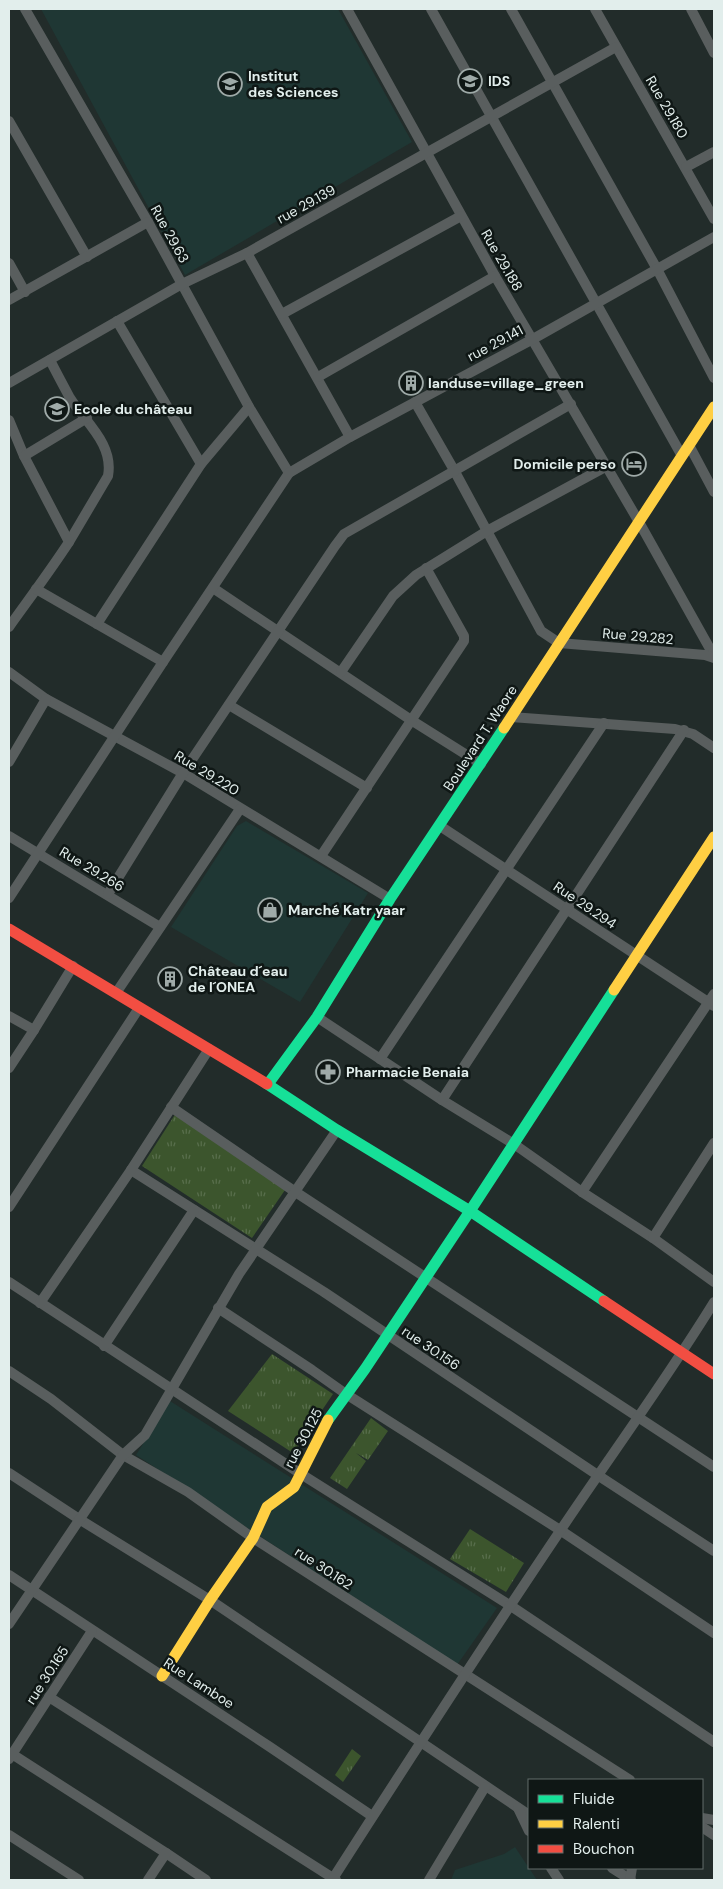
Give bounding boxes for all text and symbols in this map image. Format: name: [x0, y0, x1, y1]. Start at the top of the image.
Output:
place label: Institut des Sciences: [248, 67, 339, 101]
school or university icon: IDS: [457, 68, 483, 94]
school or university icon: Institut des Sciences: [217, 71, 243, 97]
place label: IDS: [488, 72, 510, 90]
street label: Rue 29.180: [642, 73, 692, 141]
street label: rue 29.139: [273, 180, 339, 228]
street label: Rue 29.63: [147, 202, 193, 266]
street label: Rue 29.188: [477, 226, 527, 294]
street label: rue 29.141: [464, 321, 526, 365]
building icon: landuse=village_green: [398, 370, 424, 396]
place label: landuse=village_green: [428, 374, 584, 392]
school or university icon: Ecole du château: [44, 396, 70, 422]
place label: Ecole du château: [74, 400, 192, 418]
hotel icon: Domicile perso: [621, 451, 647, 477]
place label: Domicile perso: [513, 455, 616, 473]
street label: Rue 29.282: [602, 624, 674, 648]
street label: Boulevard T. Waore: [439, 682, 521, 794]
street label: Rue 29.220: [171, 747, 243, 799]
street label: Rue 29.266: [56, 843, 128, 895]
street label: Rue 29.294: [550, 877, 620, 933]
shop icon: Marché Katr yaar: [257, 897, 283, 923]
place label: Marché Katr yaar: [288, 901, 405, 919]
place label: Château d´eau de l´ONEA: [188, 962, 287, 996]
building icon: Château d´eau de l´ONEA: [157, 966, 183, 992]
pharmacy icon: Pharmacie Benaia: [315, 1059, 341, 1085]
place label: Pharmacie Benaia: [346, 1063, 469, 1081]
street label: rue 30.156: [398, 1322, 464, 1374]
street label: rue 30.125: [280, 1405, 326, 1471]
street label: rue 30.162: [292, 1543, 356, 1593]
street label: rue 30.165: [21, 1642, 73, 1708]
street label: Rue Lamboe: [160, 1654, 238, 1712]
legend: [528, 1779, 703, 1869]
text: Fluide: [573, 1789, 615, 1809]
text: Ralenti: [573, 1814, 620, 1834]
text: Bouchon: [573, 1839, 634, 1859]

